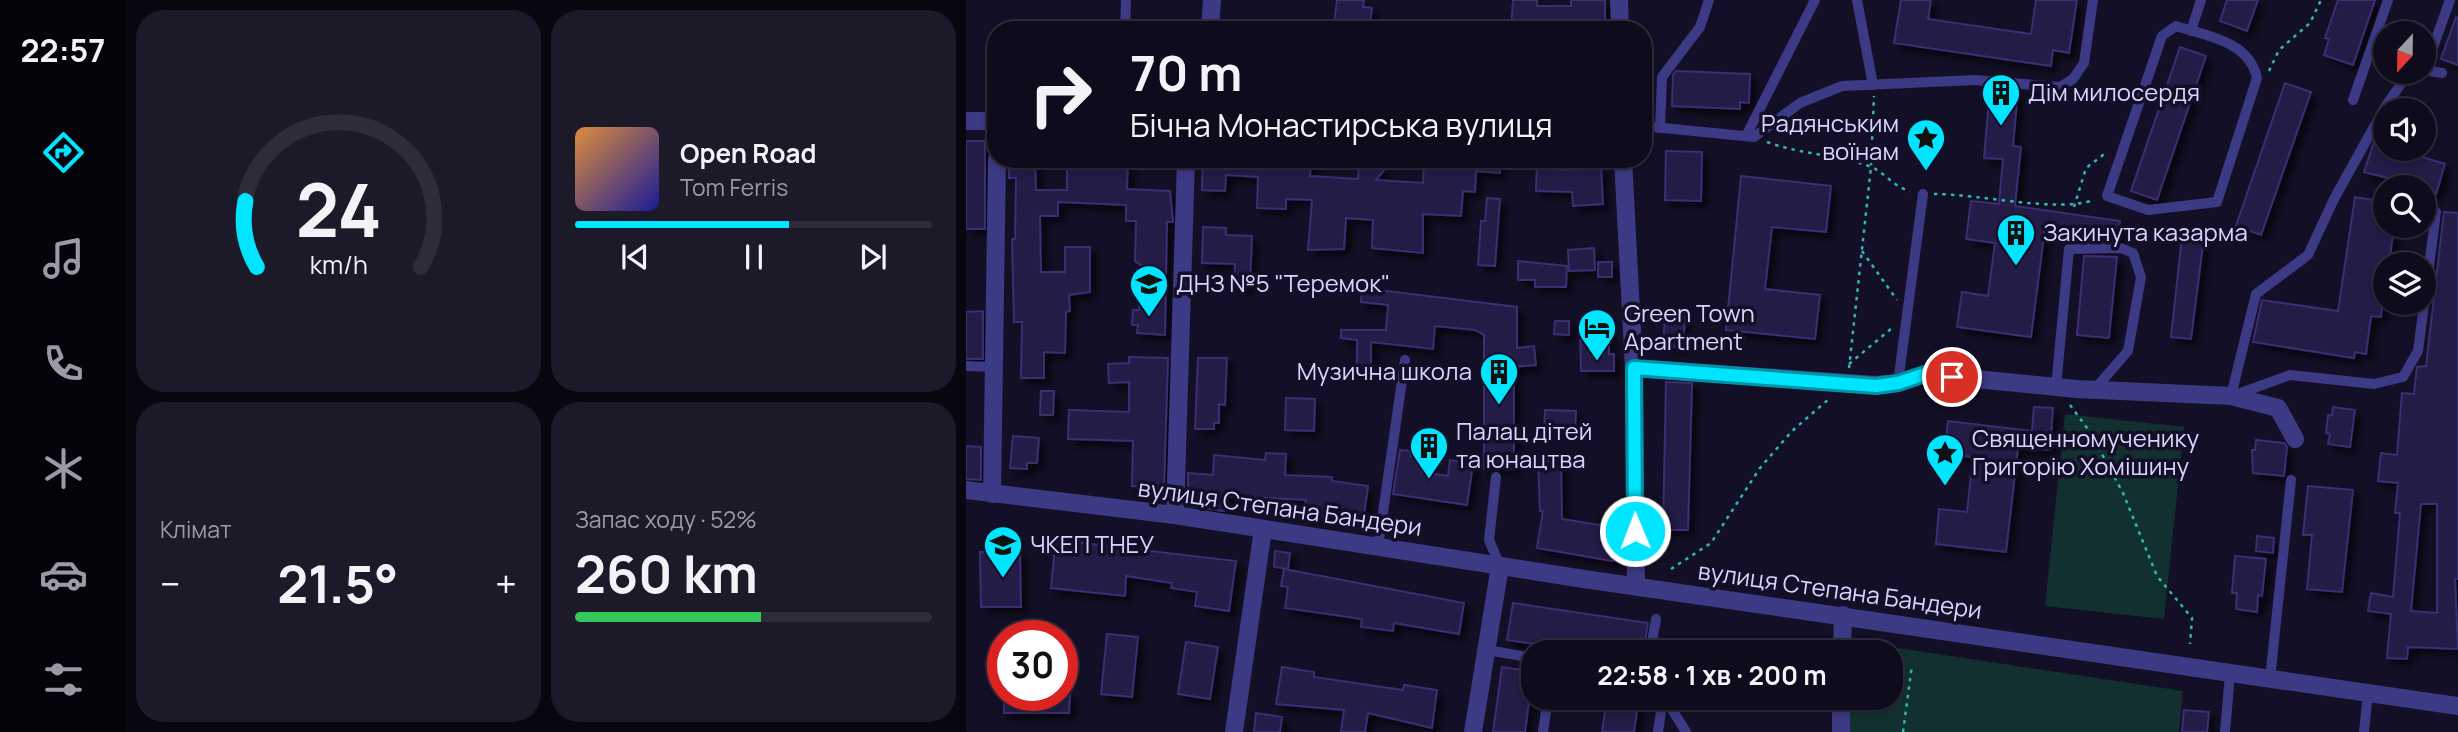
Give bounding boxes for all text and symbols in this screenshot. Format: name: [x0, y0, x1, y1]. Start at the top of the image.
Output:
north arrow: [2373, 21, 2436, 84]
map controls: [2373, 21, 2436, 315]
text: 22:57: [21, 28, 105, 72]
text: 70 m: [1130, 39, 1242, 106]
icon: right: [1015, 49, 1106, 140]
building icon: Дім милосердя: [1980, 72, 2022, 127]
place label: Дім милосердя: [2028, 75, 2200, 108]
button: sound: [2373, 98, 2436, 161]
text: Бічна Монастирська вулиця: [1130, 103, 1553, 147]
place label: Радянським воїнам: [1761, 106, 1899, 167]
place icon: Радянським воїнам: [1905, 117, 1947, 172]
icon: directions: [39, 128, 88, 177]
text: Open Road: [680, 135, 816, 171]
text: 24: [295, 160, 382, 260]
text: Tom Ferris: [680, 171, 788, 203]
button: search: [2373, 175, 2436, 238]
building icon: Закинута казарма: [1995, 212, 2037, 267]
place label: Закинута казарма: [2043, 215, 2248, 248]
icon: music: [39, 234, 88, 283]
icon: previous: [616, 238, 654, 276]
icon: pause: [735, 238, 773, 276]
icon: next: [854, 238, 892, 276]
text: km/h: [309, 247, 368, 282]
button: layers: [2373, 252, 2436, 315]
school or university icon: ДНЗ №5 "Теремок": [1128, 263, 1170, 318]
place label: ДНЗ №5 "Теремок": [1176, 266, 1391, 299]
place label: Green Town Apartment: [1624, 296, 1755, 357]
hotel icon: Green Town Apartment: [1576, 307, 1618, 362]
icon: phone: [39, 339, 88, 388]
pin: [1922, 347, 1982, 407]
building icon: Музична школа: [1478, 351, 1520, 406]
place label: Музична школа: [1297, 354, 1472, 387]
icon: arrive: [1933, 358, 1971, 396]
place label: Палац дітей та юнацтва: [1456, 414, 1593, 475]
place label: Священномученику Григорію Хомішину: [1972, 421, 2199, 482]
building icon: Палац дітей та юнацтва: [1408, 425, 1450, 480]
place icon: Священномученику Григорію Хомішину: [1924, 432, 1966, 487]
icon: climate: [39, 444, 88, 493]
street label: вулиця Степана Бандери: [1136, 470, 1424, 543]
position arrow: [1598, 494, 1672, 568]
text: Запас ходу · 52%: [575, 503, 757, 535]
text: Клімат: [160, 513, 232, 545]
school or university icon: ЧКЕП ТНЕУ: [982, 524, 1024, 579]
place label: ЧКЕП ТНЕУ: [1030, 527, 1154, 560]
text: 260 km: [575, 538, 758, 609]
text: 21.5°: [277, 548, 398, 619]
icon: car: [39, 550, 88, 599]
street label: вулиця Степана Бандери: [1696, 553, 1984, 626]
text: −: [160, 557, 181, 609]
text: +: [495, 557, 517, 609]
speed limit sign: 30: [987, 620, 1078, 711]
icon: filters: [39, 655, 88, 704]
text: 22:58 · 1 хв · 200 m: [1597, 657, 1827, 693]

